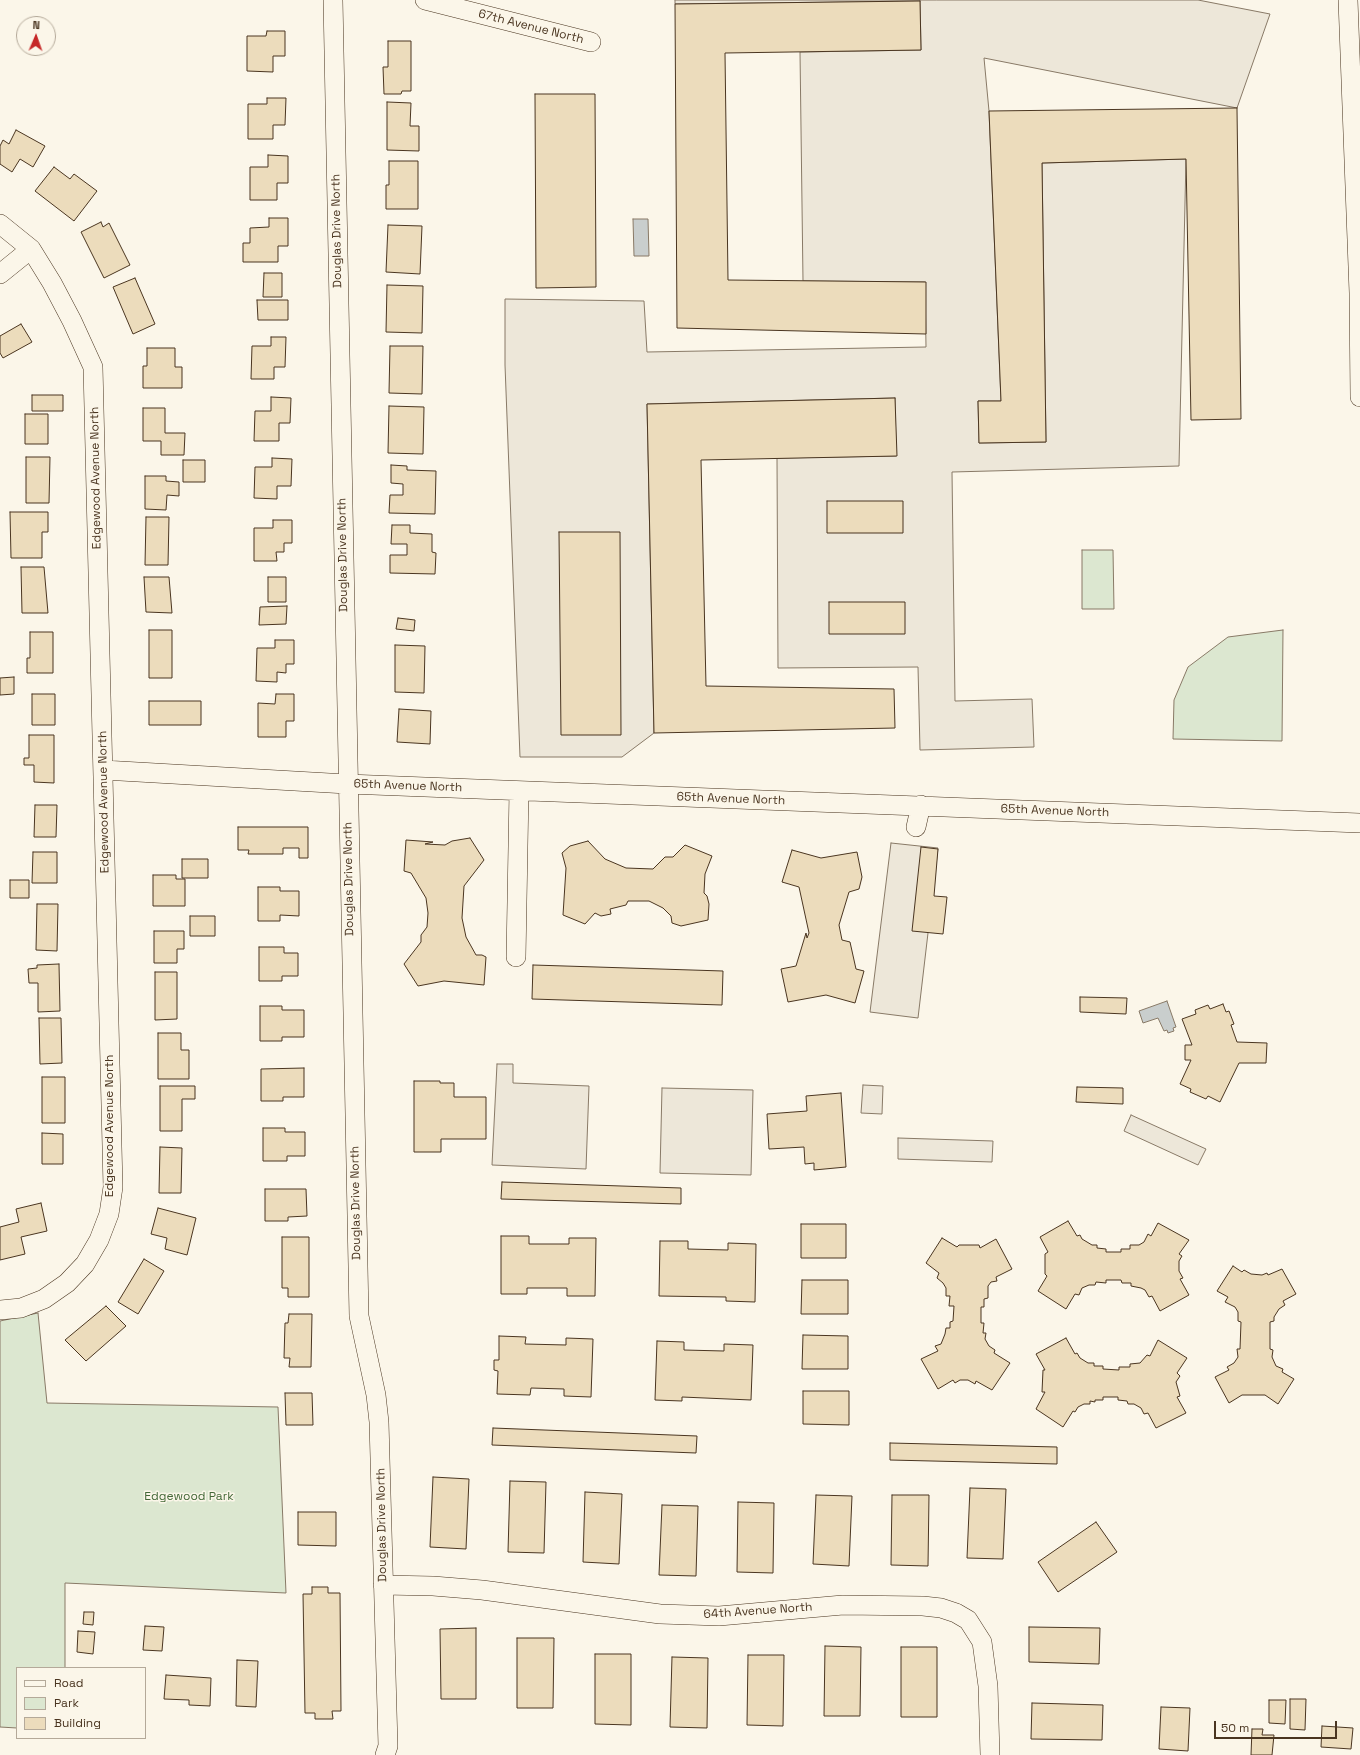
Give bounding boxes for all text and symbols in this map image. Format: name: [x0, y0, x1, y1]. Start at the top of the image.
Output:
street label: 67th Avenue North: [477, 7, 585, 47]
north arrow: [16, 16, 56, 56]
text: N: [32, 18, 40, 32]
street label: Douglas Drive North: [329, 174, 345, 288]
street label: Edgewood Avenue North: [88, 407, 104, 549]
street label: Douglas Drive North: [335, 498, 351, 612]
street label: Edgewood Avenue North: [96, 731, 112, 873]
street label: 65th Avenue North: [353, 777, 463, 795]
street label: 65th Avenue North: [676, 790, 786, 808]
street label: 65th Avenue North: [1000, 802, 1110, 820]
street label: Douglas Drive North: [341, 822, 357, 936]
street label: Edgewood Avenue North: [103, 1055, 117, 1197]
street label: Douglas Drive North: [348, 1146, 364, 1260]
street label: Douglas Drive North: [374, 1468, 390, 1582]
park label: Edgewood Park: [144, 1490, 234, 1504]
street label: 64th Avenue North: [703, 1600, 813, 1622]
legend: [16, 1667, 146, 1739]
text: Road: [54, 1675, 83, 1691]
text: Park: [54, 1695, 79, 1711]
scale bar: [1216, 1713, 1339, 1739]
text: Building: [54, 1715, 101, 1731]
text: 50 m: [1221, 1720, 1249, 1736]

